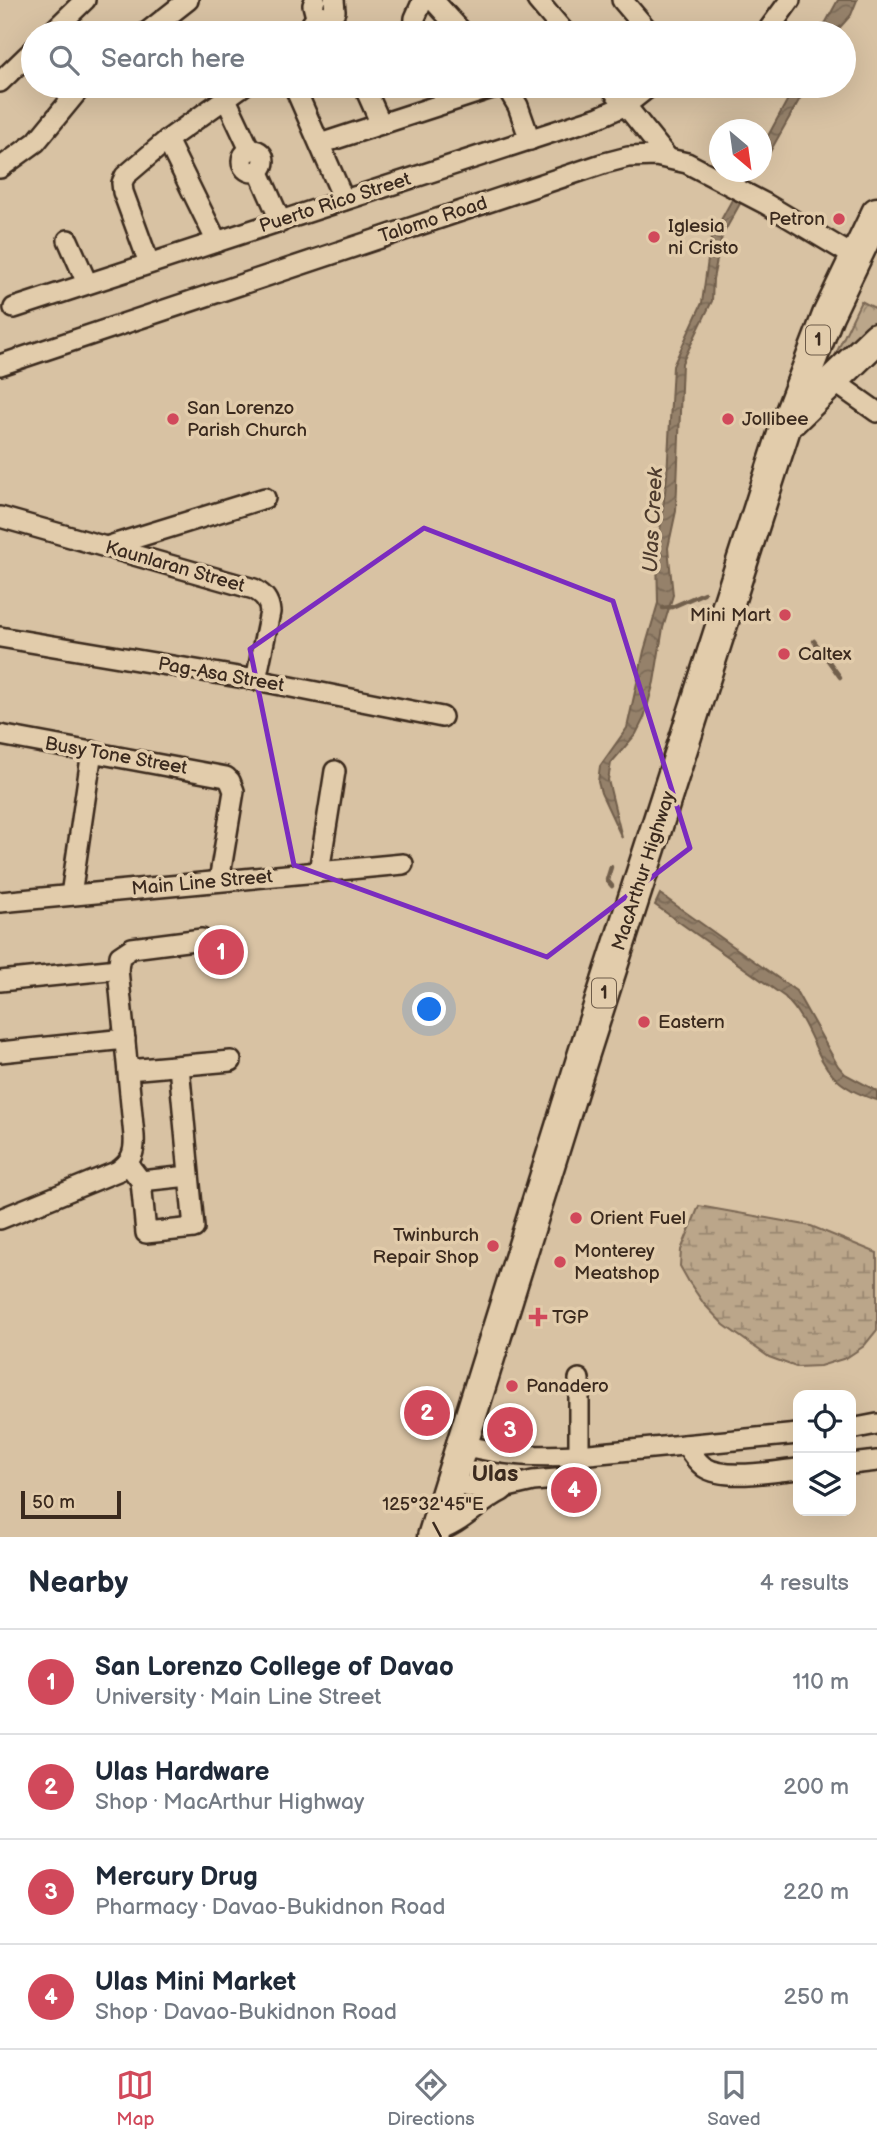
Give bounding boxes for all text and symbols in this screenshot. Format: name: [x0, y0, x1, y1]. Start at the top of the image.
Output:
search box: [21, 21, 856, 98]
icon: search: [45, 41, 83, 79]
text: Search here: [101, 44, 245, 75]
north arrow: [709, 119, 772, 182]
street label: Puerto Rico Street: [256, 168, 414, 238]
street label: Talomo Road: [376, 192, 490, 248]
place label: Petron: [769, 208, 825, 231]
marker: Petron: [831, 211, 847, 227]
place label: Iglesia ni Cristo: [668, 215, 739, 260]
marker: Iglesia ni Cristo: [646, 229, 662, 245]
road number: 1: [806, 326, 830, 354]
place label: San Lorenzo Parish Church: [187, 397, 307, 442]
place label: Jollibee: [742, 408, 808, 431]
marker: San Lorenzo Parish Church: [165, 411, 181, 427]
marker: Jollibee: [720, 411, 736, 427]
water label: Ulas Creek: [638, 466, 668, 573]
street label: Kaunlaran Street: [103, 536, 247, 598]
place label: Mini Mart: [690, 604, 771, 627]
marker: Mini Mart: [777, 607, 793, 623]
place label: Caltex: [798, 643, 852, 666]
marker: Caltex: [776, 646, 792, 662]
street label: Pag-Asa Street: [156, 653, 286, 697]
street label: Busy Tone Street: [43, 732, 189, 780]
street label: MacArthur Highway: [607, 788, 681, 954]
street label: Main Line Street: [130, 865, 274, 901]
pin: 1: [198, 926, 244, 978]
road number: 1: [592, 978, 616, 1008]
your location: [412, 992, 446, 1026]
place label: Eastern: [658, 1011, 725, 1034]
marker: Eastern: [636, 1014, 652, 1030]
place label: Orient Fuel: [590, 1207, 686, 1230]
marker: Orient Fuel: [568, 1210, 584, 1226]
place label: Twinburch Repair Shop: [373, 1224, 479, 1269]
marker: Twinburch Repair Shop: [485, 1238, 501, 1254]
place label: Monterey Meatshop: [574, 1240, 660, 1285]
marker: Monterey Meatshop: [552, 1254, 568, 1270]
place label: TGP: [552, 1306, 588, 1329]
marker: TGP: [530, 1309, 546, 1325]
place label: Panadero: [526, 1375, 609, 1398]
marker: Panadero: [504, 1378, 520, 1394]
pin: 2: [404, 1387, 450, 1439]
map controls: [793, 1390, 856, 1516]
button: locate: [793, 1390, 856, 1453]
pin: 3: [487, 1404, 533, 1456]
button: layers: [793, 1453, 856, 1516]
district label: Ulas: [472, 1460, 518, 1488]
pin: 4: [551, 1464, 597, 1516]
scale bar: [21, 1488, 121, 1520]
text: 50 m: [32, 1491, 75, 1514]
text: 125°32'45"E: [382, 1494, 484, 1515]
text: Nearby: [28, 1565, 128, 1601]
text: 4 results: [760, 1569, 849, 1597]
text: San Lorenzo College of Davao: [95, 1652, 454, 1683]
text: 1: [46, 1668, 56, 1696]
text: 110 m: [792, 1668, 849, 1696]
text: University · Main Line Street: [95, 1683, 381, 1711]
text: Ulas Hardware: [95, 1757, 269, 1788]
text: 2: [44, 1773, 58, 1801]
text: 200 m: [783, 1773, 849, 1801]
text: Shop · MacArthur Highway: [95, 1788, 364, 1816]
text: Mercury Drug: [95, 1862, 258, 1893]
text: 3: [44, 1878, 58, 1906]
text: 220 m: [783, 1878, 849, 1906]
text: Pharmacy · Davao-Bukidnon Road: [95, 1893, 446, 1921]
text: Ulas Mini Market: [95, 1967, 296, 1998]
text: 4: [44, 1983, 58, 2011]
text: 250 m: [783, 1983, 849, 2011]
text: Shop · Davao-Bukidnon Road: [95, 1998, 397, 2026]
tab: Map: [116, 2066, 155, 2131]
tab: Directions: [387, 2066, 475, 2131]
tab: Saved: [707, 2066, 761, 2131]

